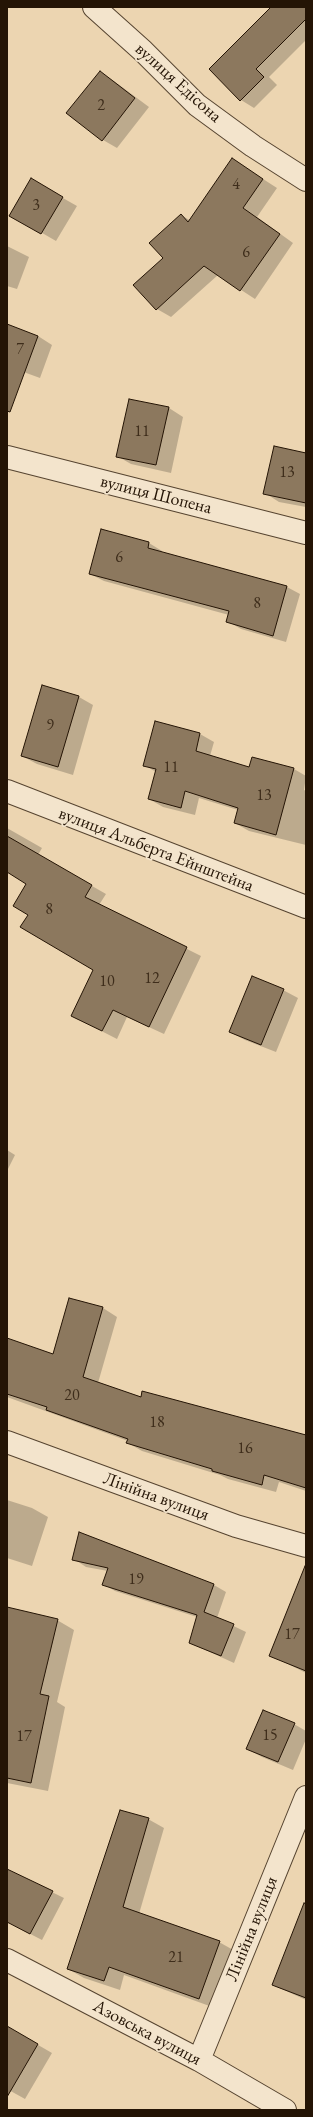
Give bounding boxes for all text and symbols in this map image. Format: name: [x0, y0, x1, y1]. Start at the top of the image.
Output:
street label: вулиця Едісона: [130, 38, 226, 128]
house number: 2: [97, 96, 105, 116]
house number: 4: [232, 175, 240, 195]
house number: 3: [32, 196, 40, 216]
house number: 6: [242, 243, 250, 263]
house number: 7: [16, 340, 24, 360]
house number: 11: [134, 422, 150, 442]
house number: 13: [279, 463, 295, 483]
street label: вулиця Шопена: [98, 471, 214, 519]
house number: 6: [115, 548, 123, 568]
house number: 8: [253, 594, 261, 614]
house number: 9: [46, 716, 54, 736]
house number: 11: [163, 758, 179, 778]
house number: 13: [256, 786, 272, 806]
street label: вулиця Альберта Ейнштейна: [55, 803, 257, 897]
house number: 8: [45, 900, 53, 920]
house number: 12: [144, 969, 160, 989]
house number: 10: [99, 972, 115, 992]
house number: 20: [64, 1386, 80, 1406]
house number: 18: [149, 1413, 165, 1433]
house number: 16: [237, 1439, 253, 1459]
street label: Лінійна вулиця: [100, 1468, 212, 1526]
house number: 19: [128, 1570, 144, 1590]
house number: 17: [284, 1625, 300, 1645]
house number: 15: [262, 1726, 278, 1746]
house number: 17: [16, 1727, 32, 1747]
street label: Лінійна вулиця: [221, 1874, 283, 1984]
house number: 21: [168, 1948, 184, 1968]
street label: Азовська вулиця: [89, 1995, 205, 2071]

